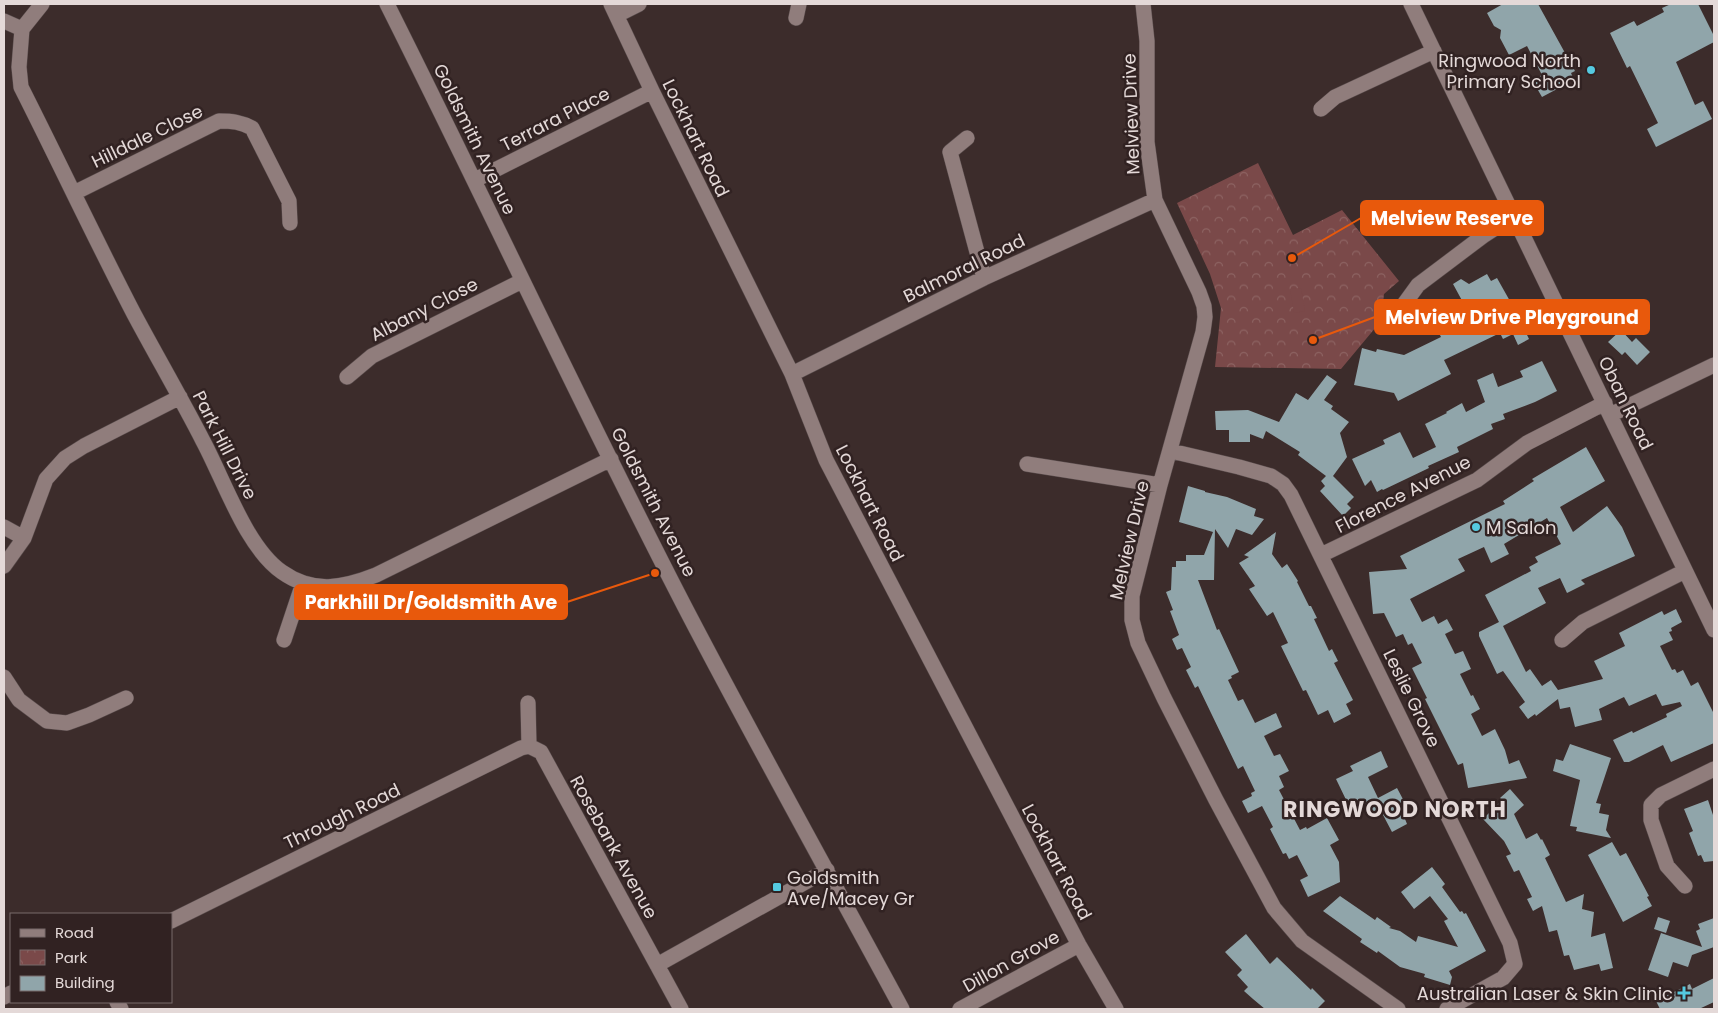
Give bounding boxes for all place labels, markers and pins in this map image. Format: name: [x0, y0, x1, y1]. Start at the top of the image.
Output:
place label: Ringwood North Primary School: [1438, 48, 1581, 94]
marker: Ringwood North Primary School: [1585, 64, 1597, 76]
callout: Melview Reserve: [1361, 201, 1543, 235]
callout: Melview Drive Playground: [1375, 300, 1649, 334]
place label: M Salon: [1486, 515, 1557, 540]
marker: M Salon: [1470, 521, 1482, 533]
callout: Parkhill Dr/Goldsmith Ave: [295, 585, 567, 619]
place label: Goldsmith Ave/Macey Gr: [787, 865, 915, 911]
marker: Goldsmith Ave/Macey Gr: [771, 881, 783, 893]
place label: Australian Laser & Skin Clinic: [1417, 981, 1673, 1006]
marker: Australian Laser & Skin Clinic: [1677, 986, 1691, 1000]

